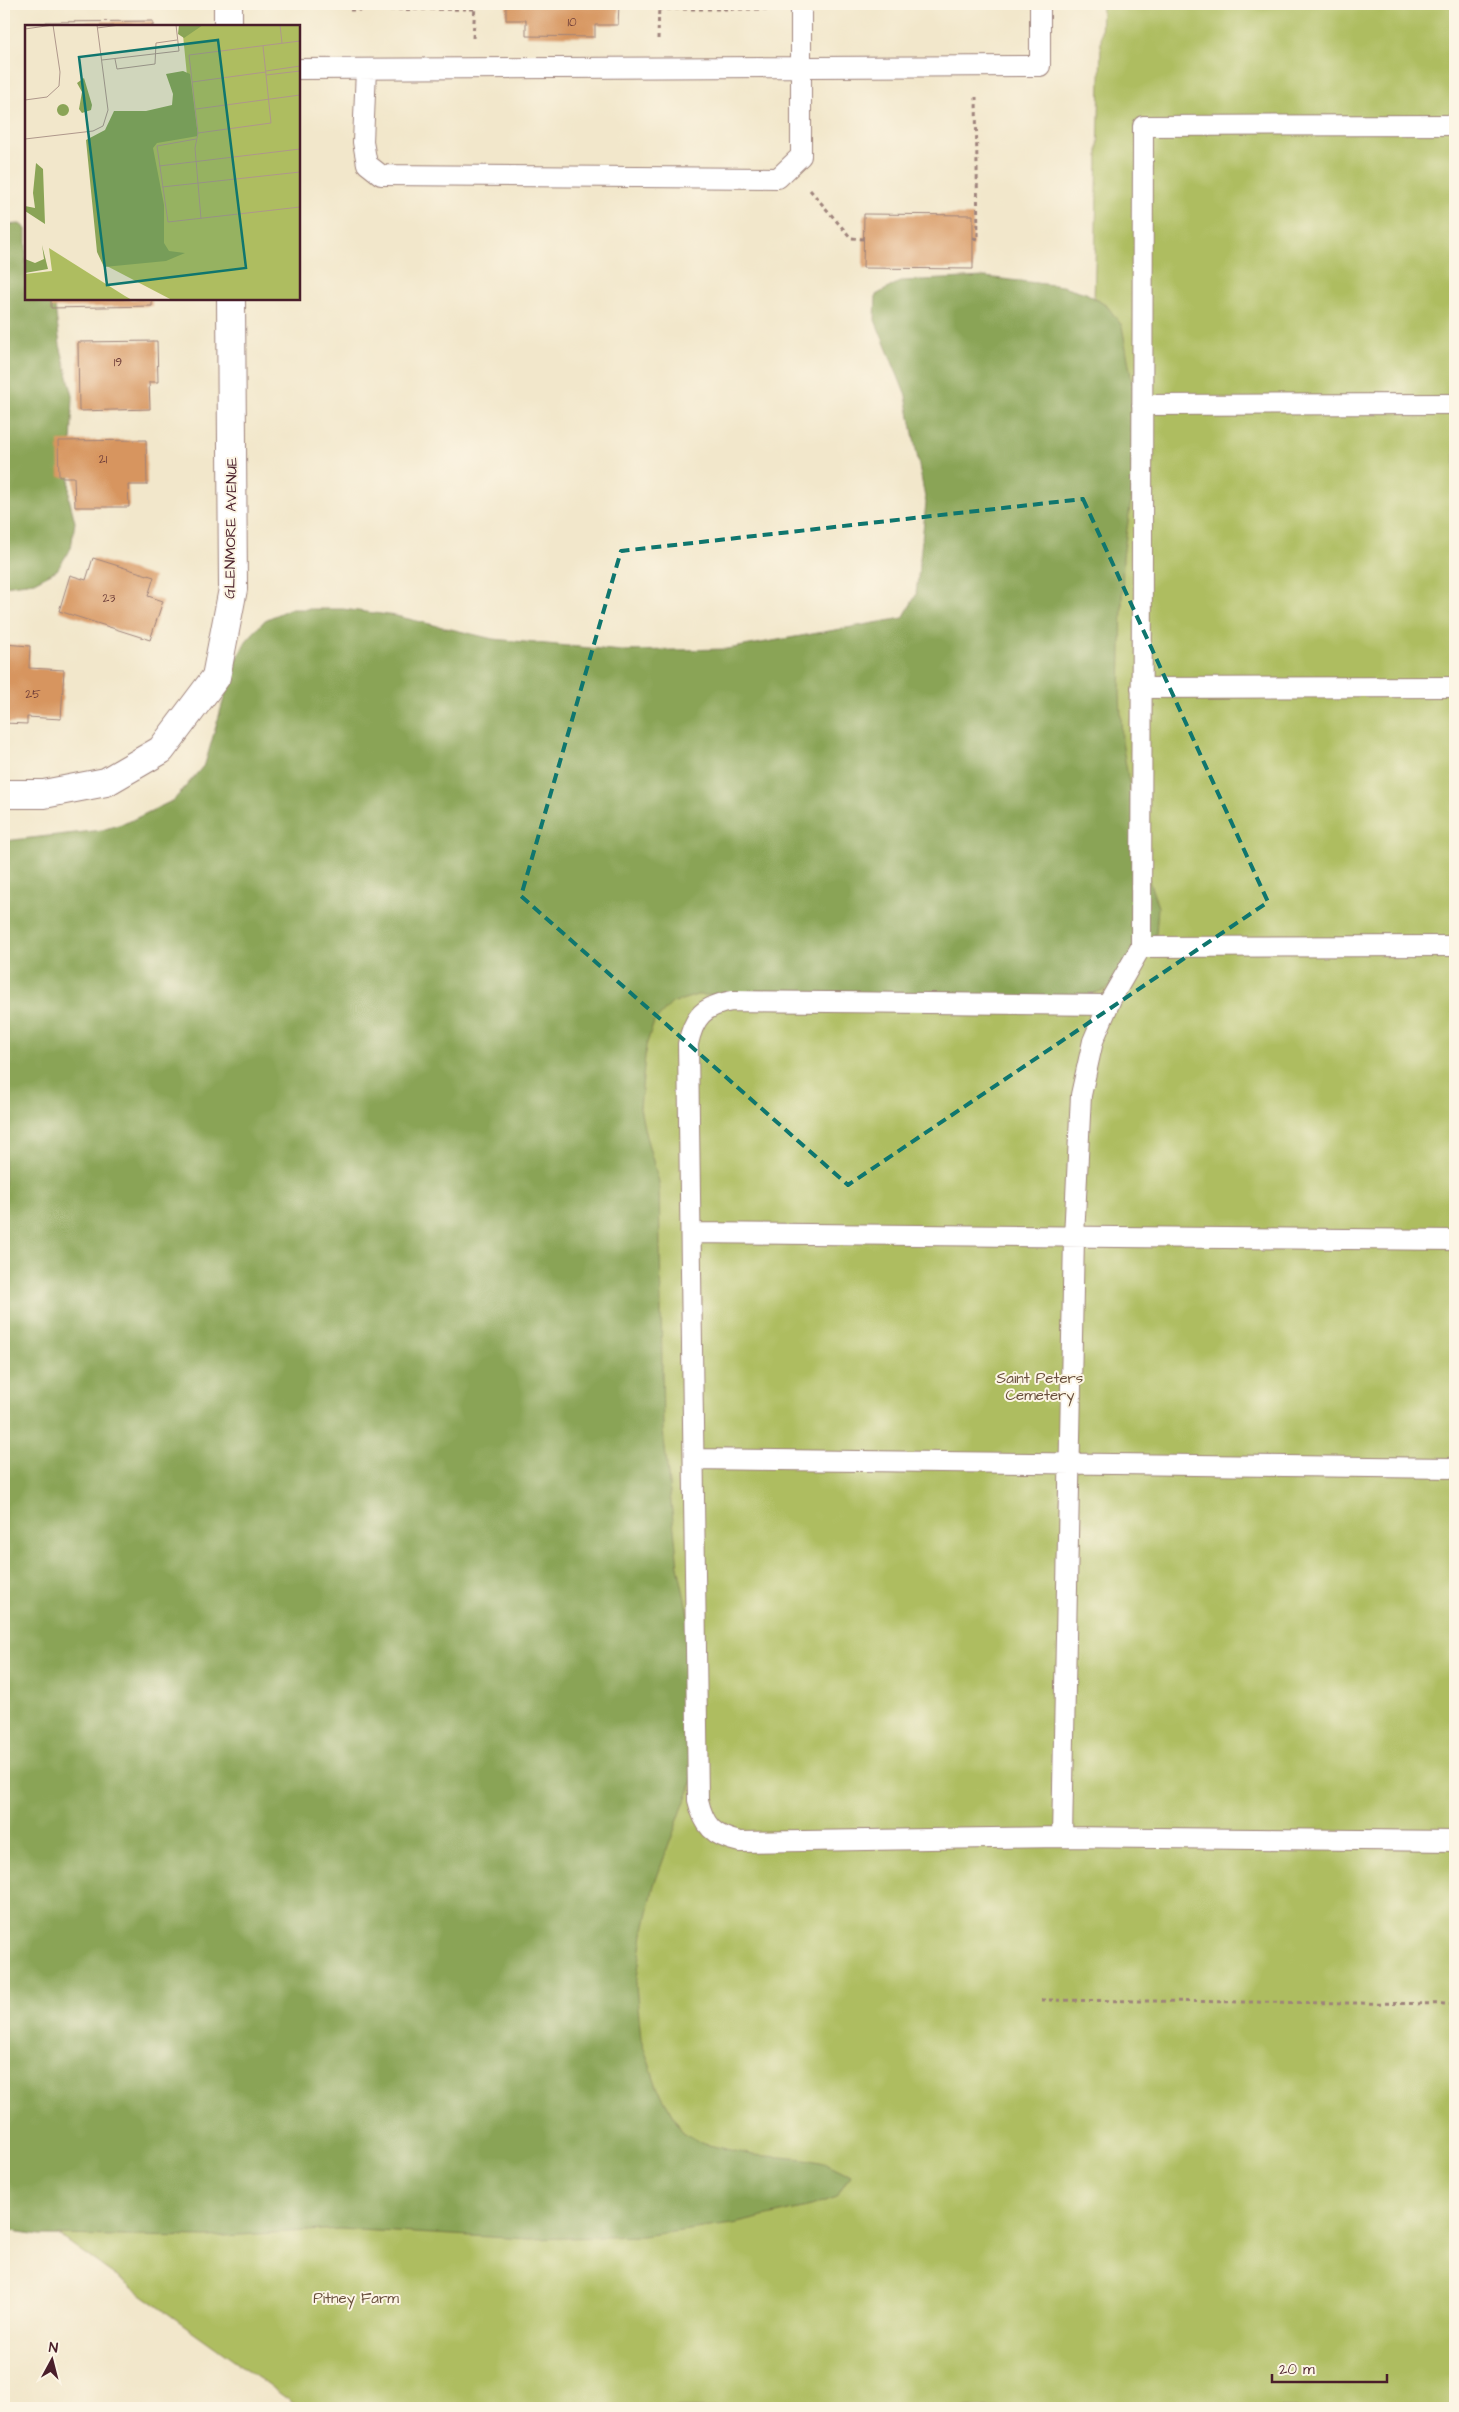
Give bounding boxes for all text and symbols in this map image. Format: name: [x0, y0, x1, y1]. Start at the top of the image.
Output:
house number: 10: [567, 14, 577, 31]
inset map: [25, 25, 300, 300]
house number: 19: [114, 354, 122, 371]
house number: 21: [99, 451, 108, 468]
street label: GLENMORE AVENUE: [219, 457, 243, 599]
house number: 23: [103, 590, 115, 607]
house number: 25: [25, 686, 41, 703]
park label: Saint Peters Cemetery: [997, 1368, 1084, 1407]
park label: Pitney Farm: [313, 2288, 399, 2310]
north arrow: [28, 2334, 78, 2384]
text: N: [48, 2338, 59, 2359]
scale bar: [1272, 2352, 1386, 2384]
text: 20 m: [1279, 2359, 1315, 2380]

